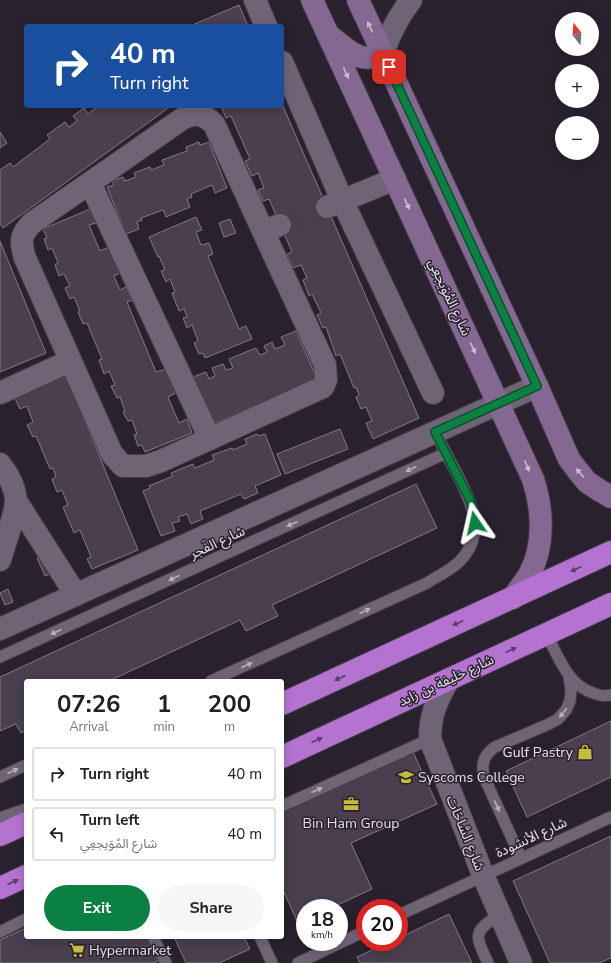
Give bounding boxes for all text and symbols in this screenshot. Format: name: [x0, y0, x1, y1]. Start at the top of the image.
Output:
north arrow: [555, 12, 599, 56]
map controls: [555, 12, 599, 160]
one-way arrow: [367, 20, 373, 32]
text: 40 m: [110, 35, 176, 73]
icon: right: [44, 40, 96, 92]
pin: [372, 50, 406, 84]
icon: arrive: [378, 56, 400, 78]
button: +: [555, 64, 599, 108]
one-way arrow: [343, 68, 349, 79]
text: Turn right: [110, 71, 189, 95]
button: −: [555, 116, 599, 160]
one-way arrow: [404, 199, 410, 210]
street label: شارع المُوَيجعِي: [422, 255, 476, 340]
one-way arrow: [470, 342, 476, 353]
one-way arrow: [524, 460, 530, 472]
one-way arrow: [405, 466, 416, 472]
one-way arrow: [576, 468, 585, 479]
position arrow: [454, 502, 496, 544]
street label: شارع الفَجر: [185, 521, 249, 565]
one-way arrow: [286, 521, 298, 527]
one-way arrow: [570, 566, 581, 572]
one-way arrow: [168, 575, 180, 581]
one-way arrow: [359, 608, 371, 614]
one-way arrow: [452, 620, 463, 626]
one-way arrow: [50, 629, 62, 635]
one-way arrow: [505, 647, 517, 653]
street label: شارع خليفة بن زايد: [395, 650, 497, 712]
one-way arrow: [241, 662, 252, 668]
one-way arrow: [333, 675, 345, 681]
text: 07:26: [57, 688, 120, 720]
text: 1: [157, 688, 171, 720]
text: 200: [208, 688, 251, 720]
one-way arrow: [558, 707, 567, 718]
text: Arrival: [69, 718, 108, 736]
text: min: [153, 718, 175, 736]
text: m: [224, 718, 235, 736]
one-way arrow: [312, 737, 324, 743]
place label: Gulf Pastry: [503, 743, 574, 762]
shop icon: Gulf Pastry: [576, 743, 594, 761]
icon: right: [46, 763, 68, 785]
text: Turn right: [80, 764, 149, 784]
text: 40 m: [227, 764, 262, 784]
one-way arrow: [7, 768, 19, 774]
school or university icon: Syscoms College: [397, 768, 415, 786]
place label: Syscoms College: [418, 768, 525, 787]
one-way arrow: [312, 787, 323, 793]
street label: شارع السَّاحَات: [441, 793, 489, 874]
office icon: Bin Ham Group: [342, 795, 360, 813]
one-way arrow: [494, 800, 500, 812]
text: Turn left: [80, 810, 139, 830]
street label: شارع الأنشودة: [492, 813, 571, 863]
place label: Bin Ham Group: [303, 814, 399, 833]
icon: left: [46, 823, 68, 845]
text: 40 m: [227, 824, 262, 844]
text: شارع المُوَيجعِي: [80, 835, 157, 853]
one-way arrow: [7, 879, 19, 885]
button: Exit: [44, 885, 150, 931]
button: Share: [158, 885, 264, 931]
speed limit sign: 20: [356, 899, 408, 951]
text: 18: [310, 906, 334, 933]
text: km/h: [311, 928, 333, 942]
supermarket icon: Hypermarket: [68, 941, 86, 959]
place label: Hypermarket: [89, 941, 171, 960]

